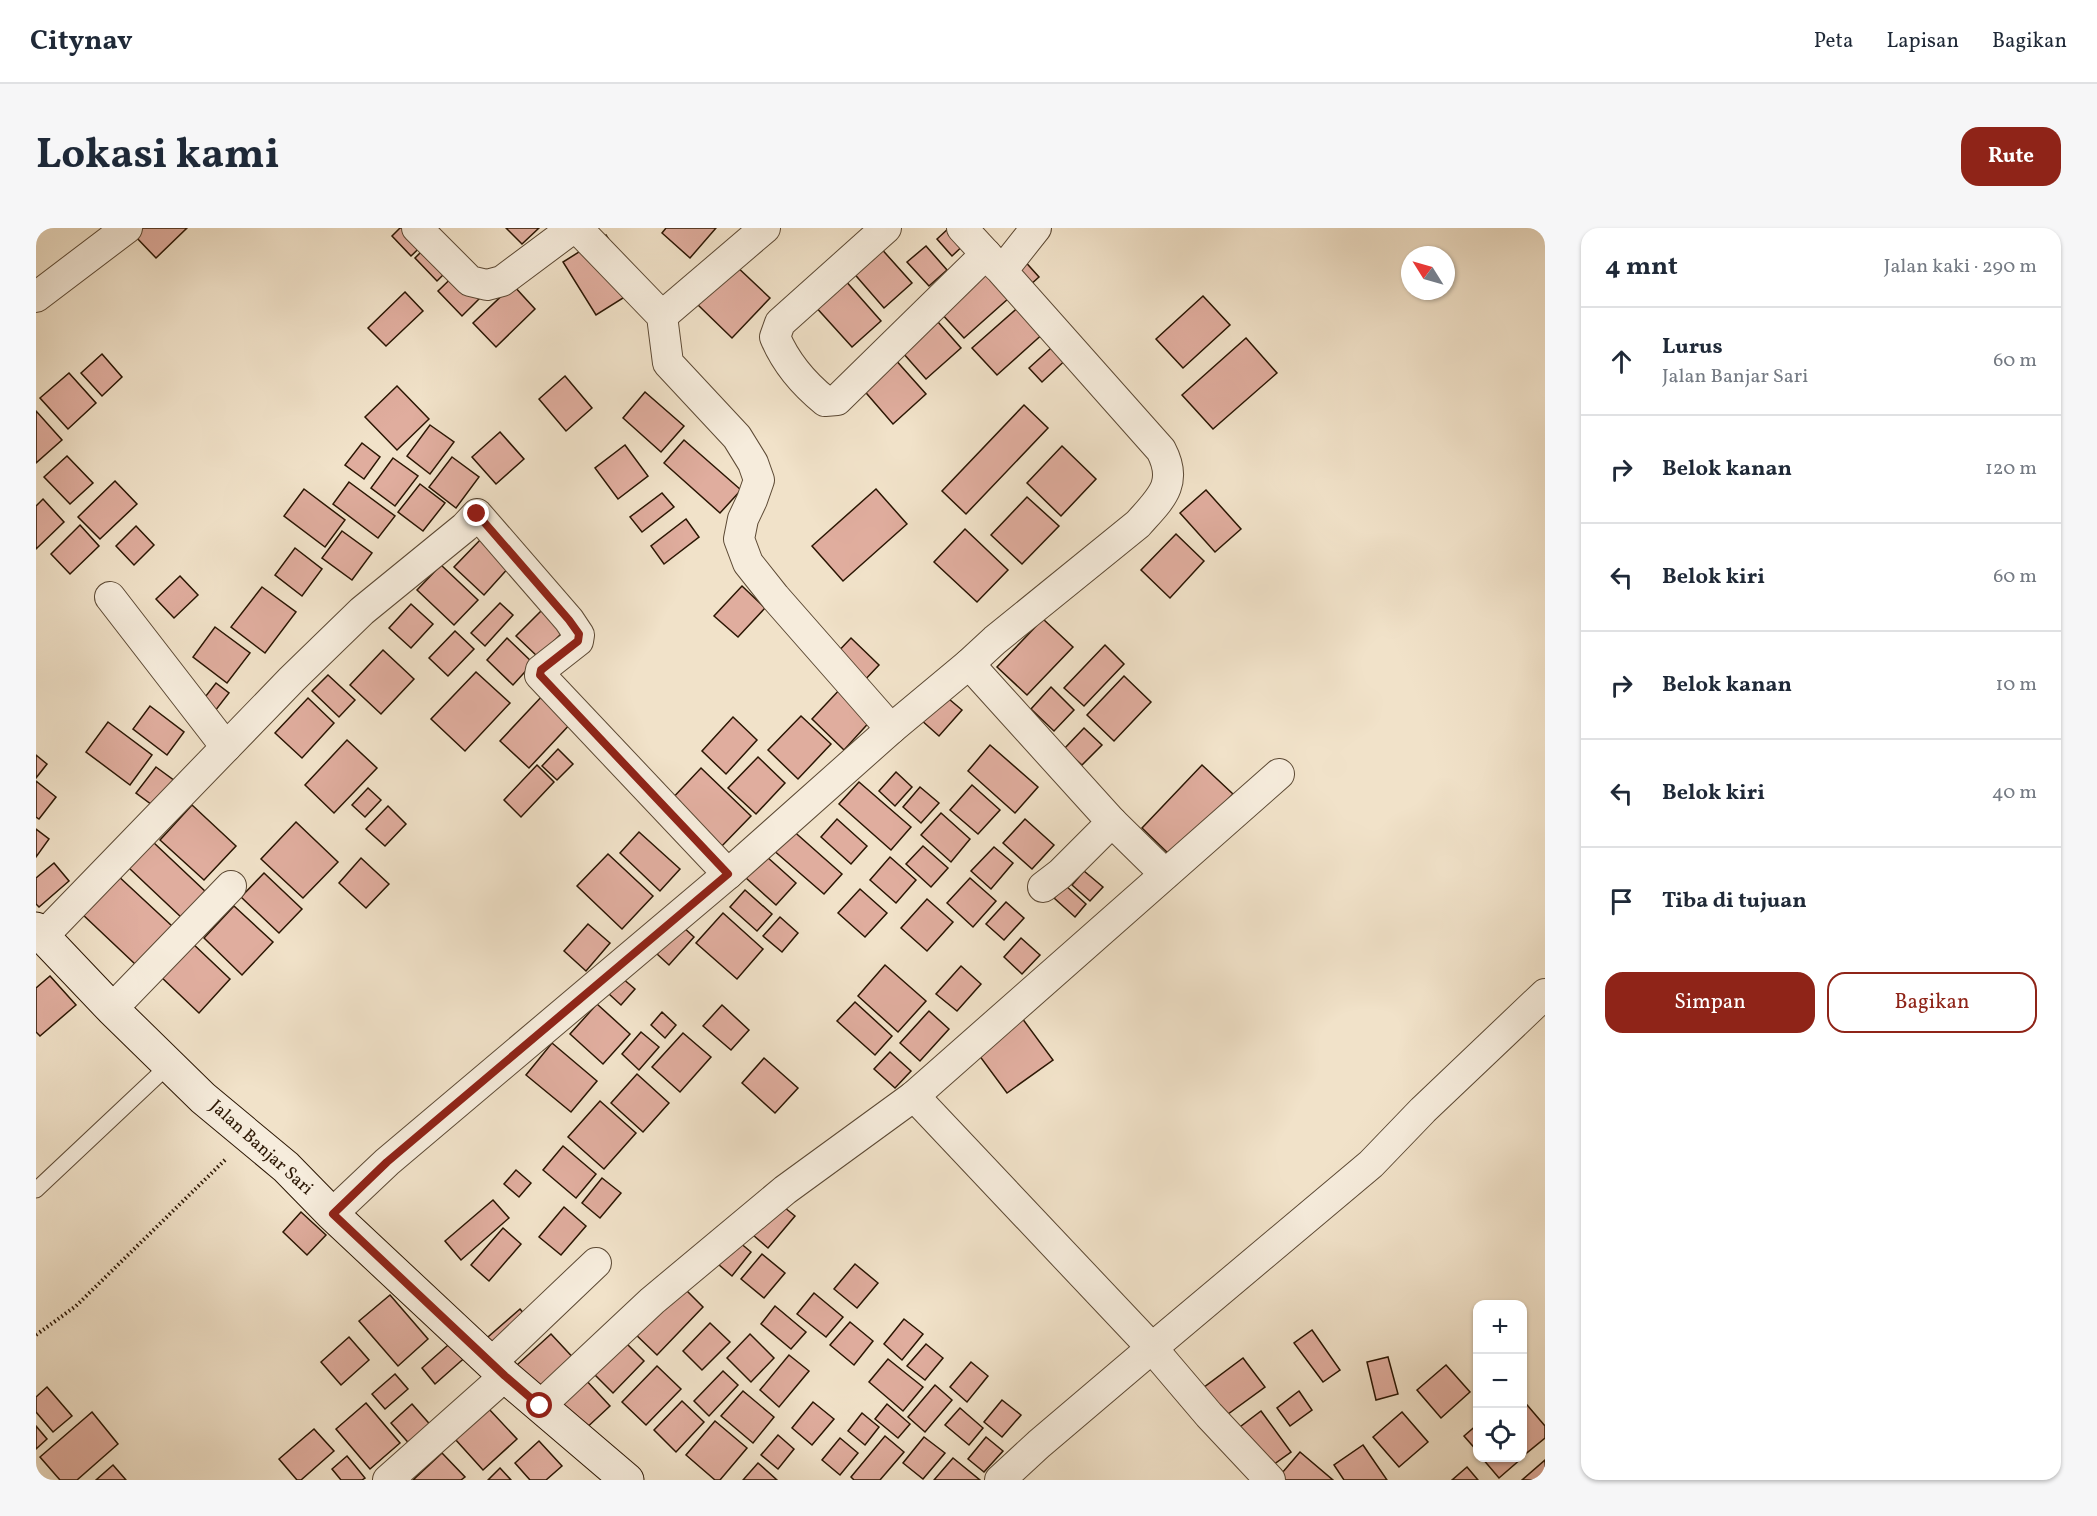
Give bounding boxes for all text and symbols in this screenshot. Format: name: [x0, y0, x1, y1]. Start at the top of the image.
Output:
text: Citynav: [30, 22, 133, 61]
text: Peta: [1814, 27, 1853, 56]
text: Lapisan: [1886, 27, 1959, 56]
text: Bagikan: [1992, 27, 2067, 56]
text: Lokasi kami: [36, 127, 280, 186]
button: Rute: [1961, 127, 2061, 186]
north arrow: [1401, 246, 1455, 300]
text: 4 mnt: [1605, 249, 1678, 285]
text: Jalan kaki · 290 m: [1884, 253, 2037, 281]
text: Lurus: [1662, 332, 1723, 363]
icon: ahead: [1605, 345, 1638, 378]
text: 60 m: [1993, 347, 2037, 375]
text: Jalan Banjar Sari: [1662, 363, 1808, 391]
icon: right: [1605, 453, 1638, 486]
text: Belok kanan: [1662, 454, 1792, 485]
text: 120 m: [1985, 455, 2037, 483]
route end: [463, 500, 489, 526]
icon: left: [1605, 561, 1638, 594]
text: Belok kiri: [1662, 562, 1765, 593]
text: 60 m: [1993, 563, 2037, 591]
icon: right: [1605, 669, 1638, 702]
text: Belok kanan: [1662, 670, 1792, 701]
text: 10 m: [1996, 671, 2037, 699]
icon: left: [1605, 777, 1638, 810]
text: Belok kiri: [1662, 778, 1765, 809]
text: 40 m: [1992, 779, 2037, 807]
icon: arrive: [1605, 885, 1638, 918]
text: Tiba di tujuan: [1662, 886, 1807, 917]
button: Simpan: [1605, 972, 1815, 1033]
button: Bagikan: [1827, 972, 2037, 1033]
street label: Jalan Banjar Sari: [204, 1095, 318, 1201]
map controls: [1473, 1300, 1527, 1462]
button: +: [1473, 1300, 1527, 1354]
button: −: [1473, 1354, 1527, 1408]
route start: [526, 1392, 552, 1418]
button: locate: [1473, 1408, 1527, 1462]

